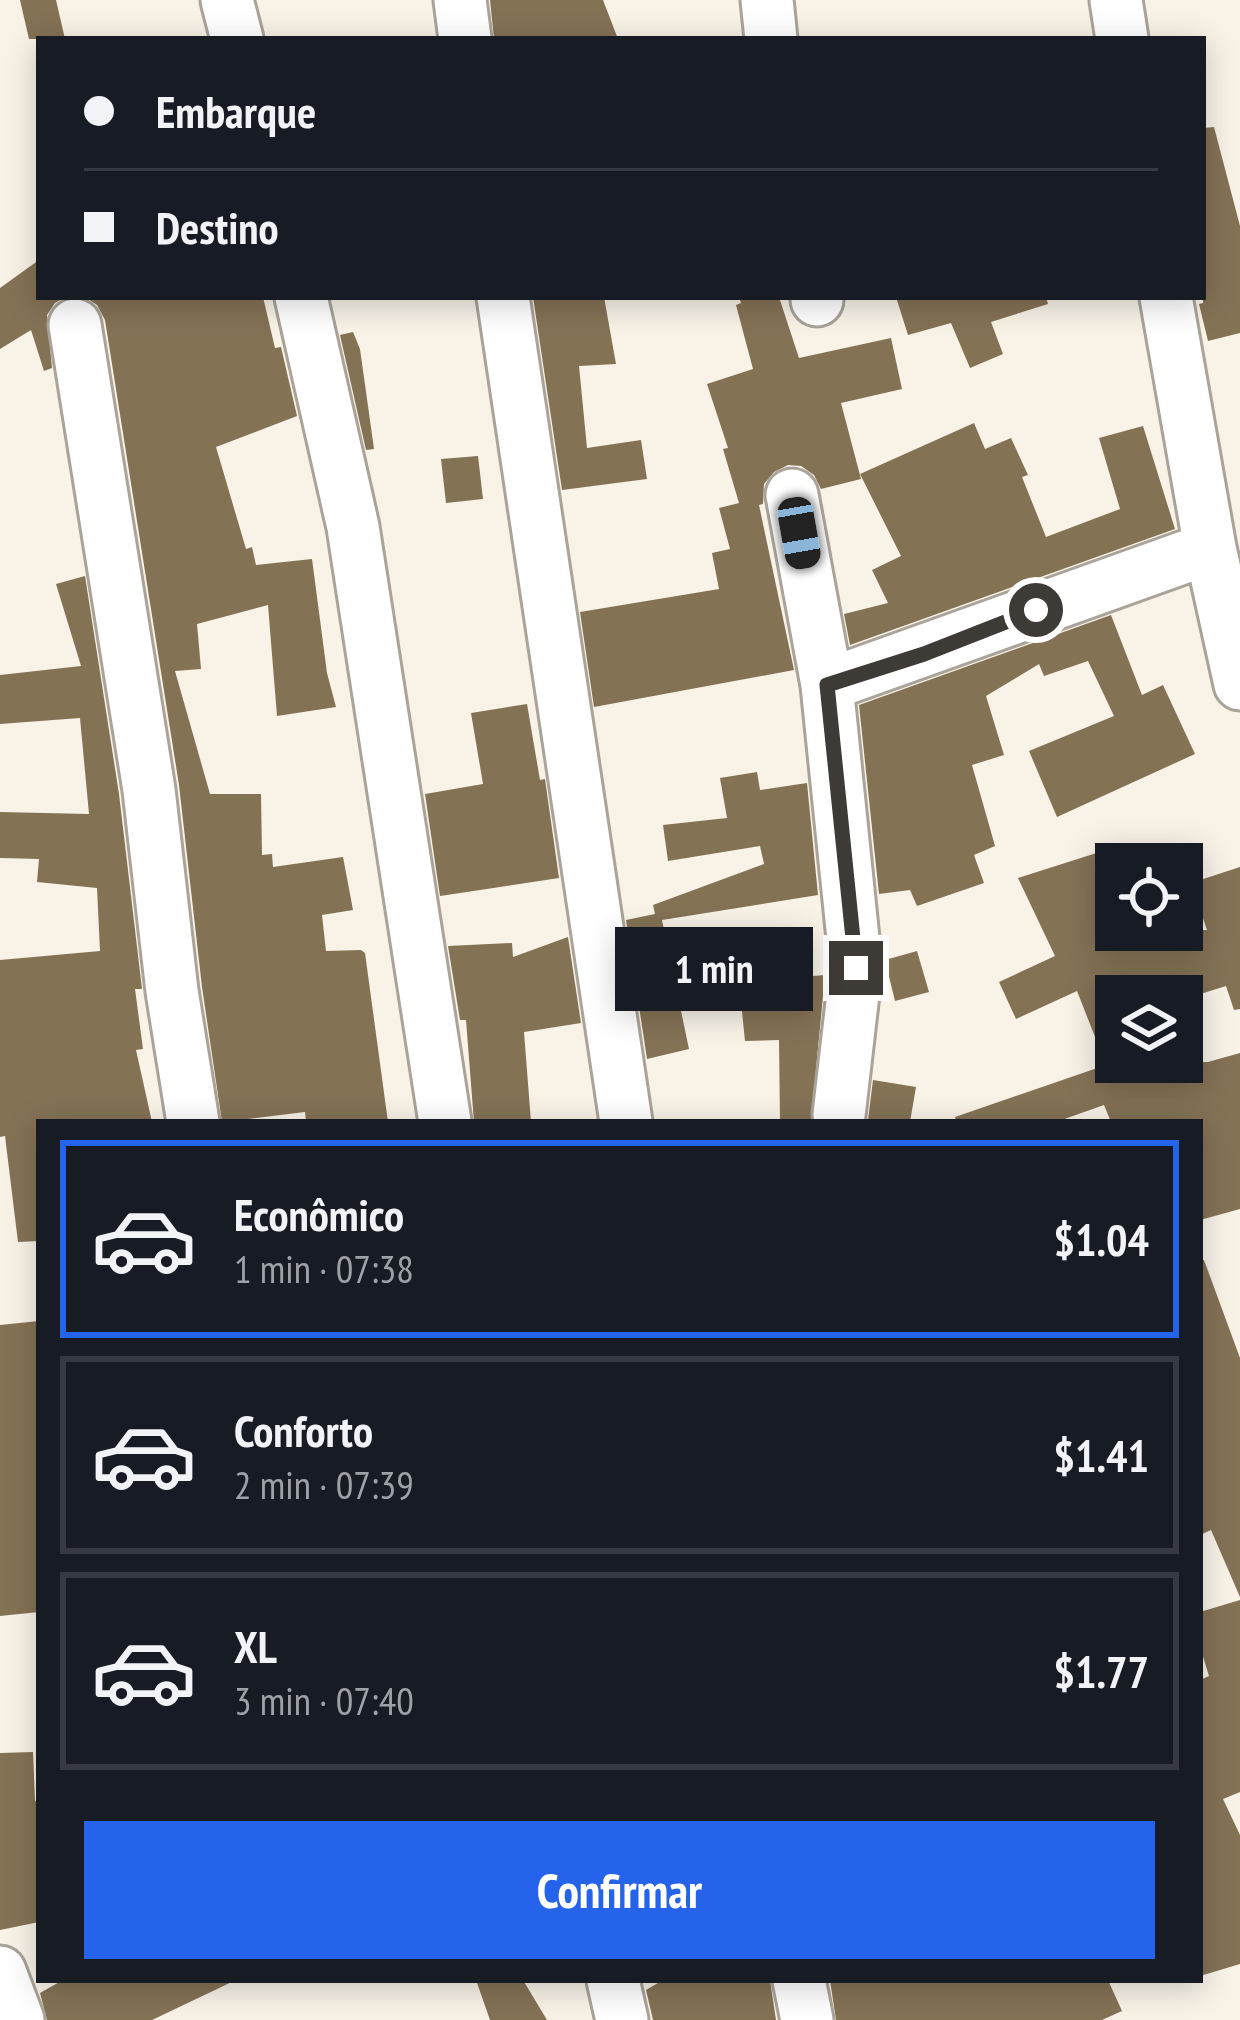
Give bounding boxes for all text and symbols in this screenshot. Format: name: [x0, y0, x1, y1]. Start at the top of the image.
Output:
text: Embarque: [156, 82, 316, 140]
text: Destino: [156, 198, 279, 256]
car: [775, 494, 823, 572]
route start: [1009, 583, 1063, 637]
map controls: [1095, 843, 1203, 1083]
button: locate: [1095, 843, 1203, 951]
callout: 1 min: [616, 926, 814, 1010]
route end: [829, 941, 883, 995]
text: 1 min: [675, 943, 753, 994]
button: layers: [1095, 975, 1203, 1083]
icon: car: [90, 1185, 198, 1293]
text: Econômico: [234, 1185, 404, 1243]
text: $1.04: [1053, 1210, 1149, 1268]
text: 1 min · 07:38: [234, 1243, 414, 1294]
icon: car: [90, 1401, 198, 1509]
text: Conforto: [234, 1401, 373, 1459]
text: $1.41: [1053, 1426, 1149, 1484]
text: 2 min · 07:39: [234, 1459, 414, 1510]
icon: car: [90, 1617, 198, 1725]
text: XL: [234, 1617, 277, 1675]
text: $1.77: [1053, 1642, 1149, 1700]
text: 3 min · 07:40: [234, 1675, 414, 1726]
button: Confirmar: [84, 1821, 1155, 1959]

